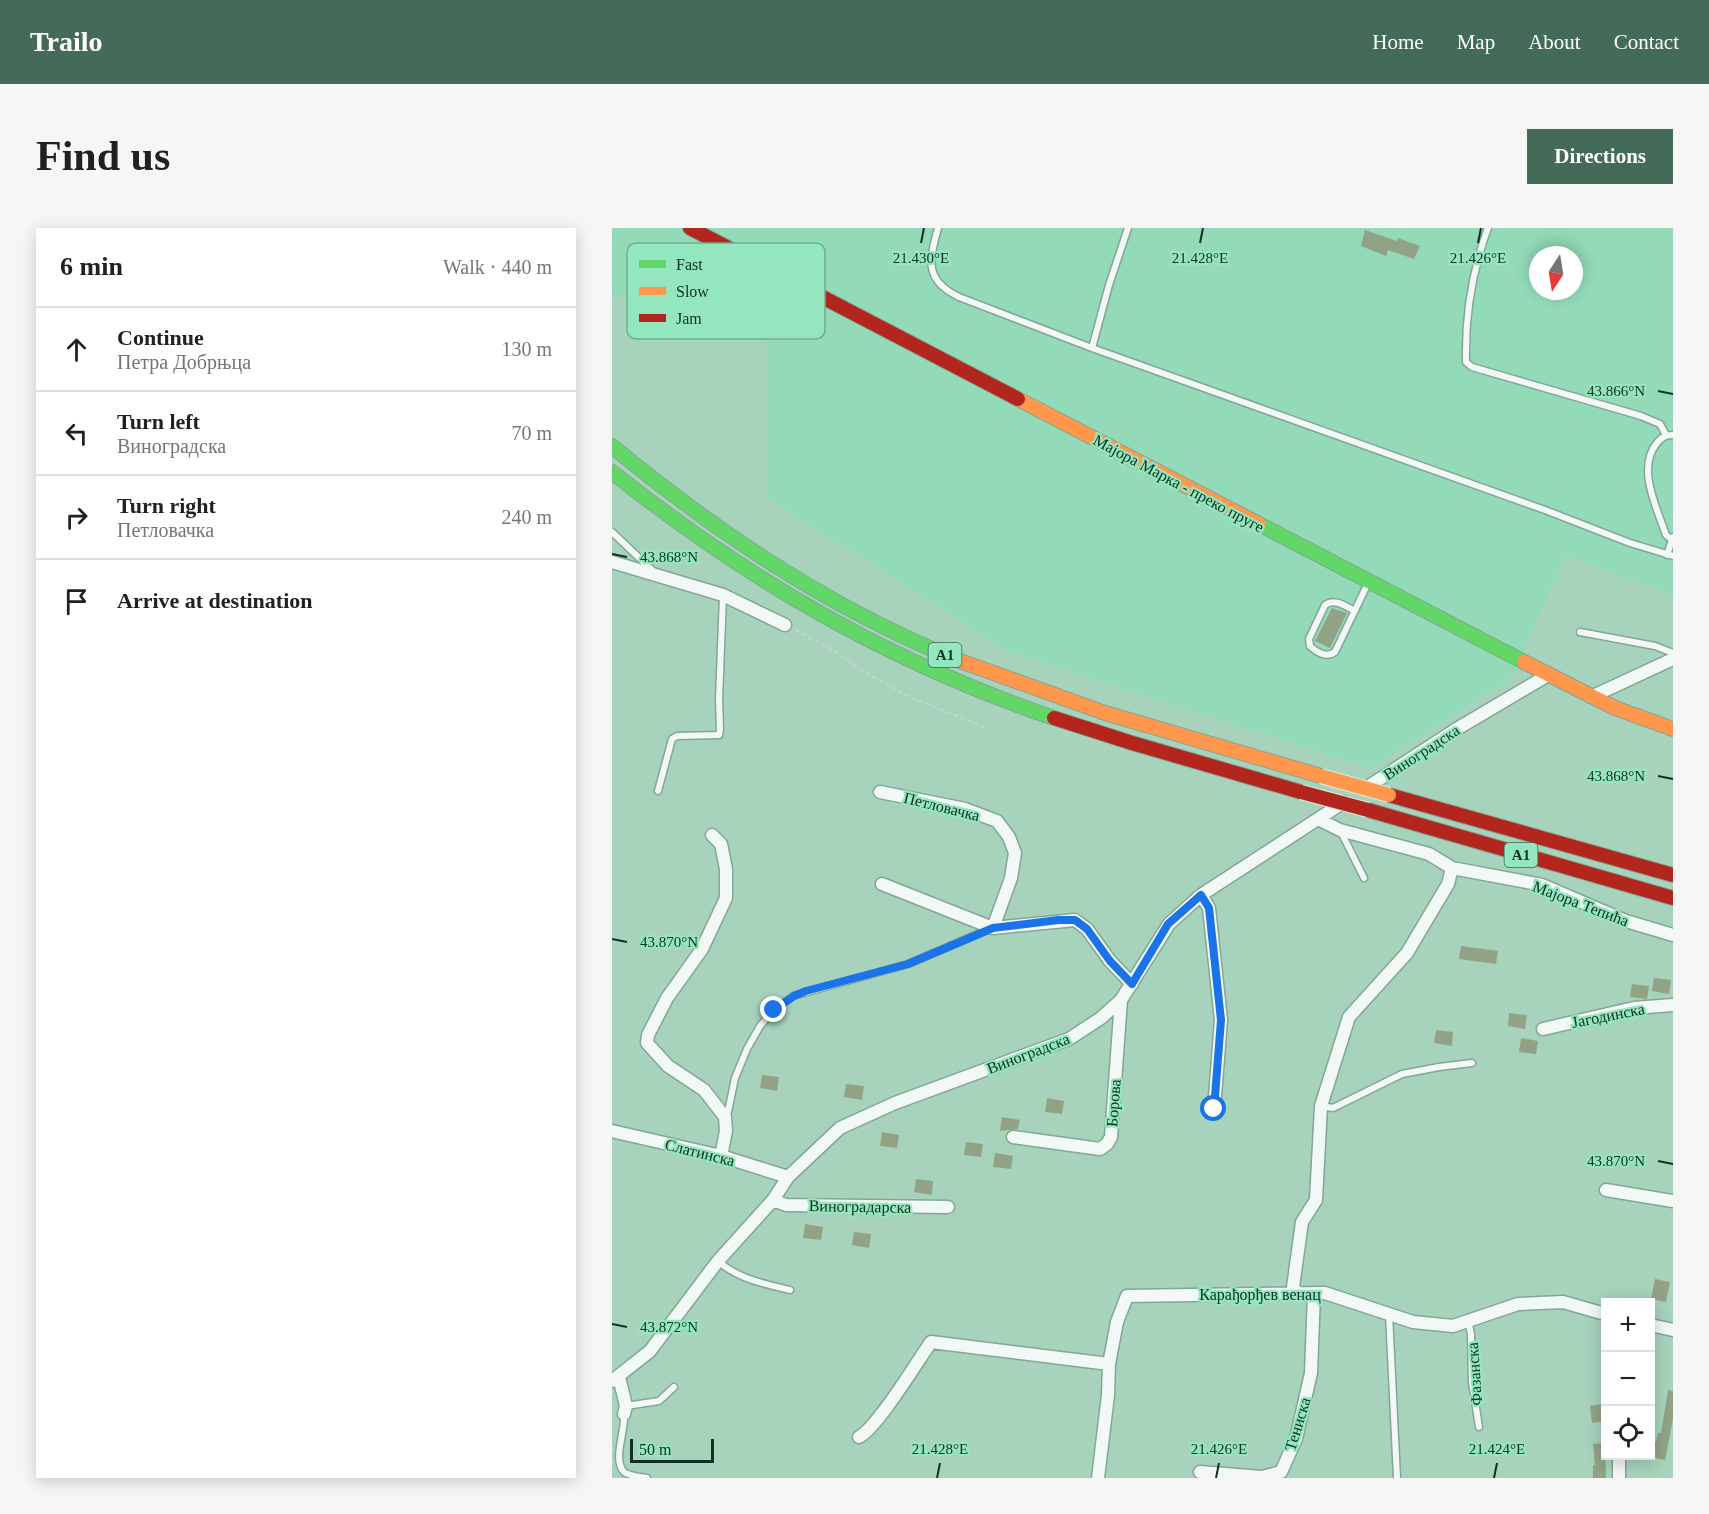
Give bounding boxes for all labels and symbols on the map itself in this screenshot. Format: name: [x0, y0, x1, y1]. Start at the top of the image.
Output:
legend: [627, 243, 825, 339]
north arrow: [1529, 246, 1583, 300]
text: 21.430°E: [893, 250, 949, 266]
text: 21.428°E: [1172, 250, 1228, 266]
text: 21.426°E: [1450, 250, 1506, 266]
text: Fast: [676, 256, 703, 273]
text: Slow: [676, 283, 709, 300]
text: Jam: [676, 310, 702, 327]
text: 43.866°N: [1587, 383, 1645, 399]
street label: Мајора Марка - преко пруге: [1090, 431, 1267, 537]
text: 43.868°N: [640, 549, 698, 565]
road number: A1: [928, 643, 962, 667]
street label: Виноградска: [1380, 722, 1463, 784]
text: 43.868°N: [1587, 768, 1645, 784]
street label: Петловачка: [902, 789, 982, 824]
road number: A1: [1504, 843, 1538, 867]
street label: Мајора Тепића: [1530, 877, 1631, 931]
text: 43.870°N: [640, 934, 698, 950]
route end: [760, 996, 786, 1022]
street label: Јагодинска: [1570, 1000, 1646, 1032]
street label: Виноградска: [984, 1030, 1072, 1078]
street label: Борова: [1103, 1079, 1125, 1127]
route start: [1200, 1095, 1226, 1121]
street label: Слатинска: [663, 1136, 736, 1169]
text: 43.870°N: [1587, 1153, 1645, 1169]
street label: Виноградарска: [809, 1197, 911, 1217]
street label: Карађорђев венац: [1199, 1286, 1321, 1304]
text: 43.872°N: [640, 1319, 698, 1335]
street label: Фазанска: [1464, 1342, 1485, 1406]
street label: Тениска: [1281, 1395, 1314, 1453]
scale bar: [630, 1436, 714, 1464]
text: 21.428°E: [912, 1441, 968, 1457]
text: 21.426°E: [1191, 1441, 1247, 1457]
text: 21.424°E: [1469, 1441, 1525, 1457]

